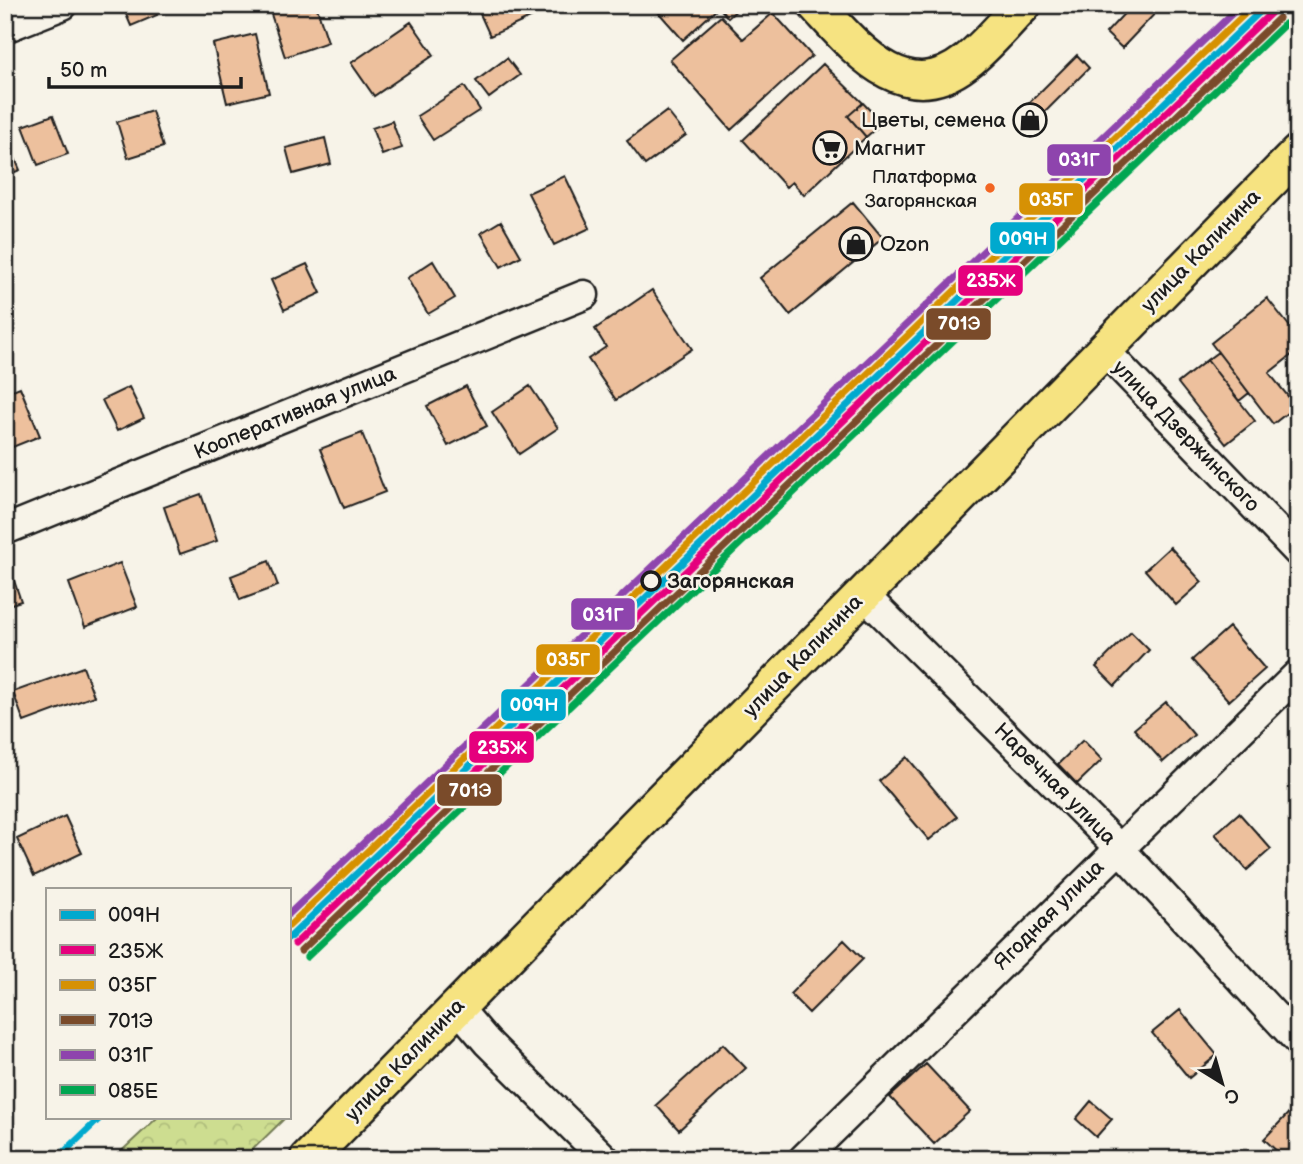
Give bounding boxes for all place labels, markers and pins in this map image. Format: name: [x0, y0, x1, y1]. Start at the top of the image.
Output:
shop icon: Цветы, семена: [1011, 101, 1049, 139]
place label: Цветы, семена: [861, 108, 1007, 133]
supermarket icon: Магнит: [811, 129, 849, 167]
place label: Магнит: [854, 136, 926, 161]
place label: Платформа Загорянская: [865, 166, 977, 213]
marker: Платформа Загорянская: [983, 181, 997, 195]
shop icon: Ozon: [837, 225, 875, 263]
place label: Ozon: [880, 232, 929, 257]
place label: Загорянская: [667, 569, 794, 594]
marker: Загорянская: [641, 571, 661, 591]

